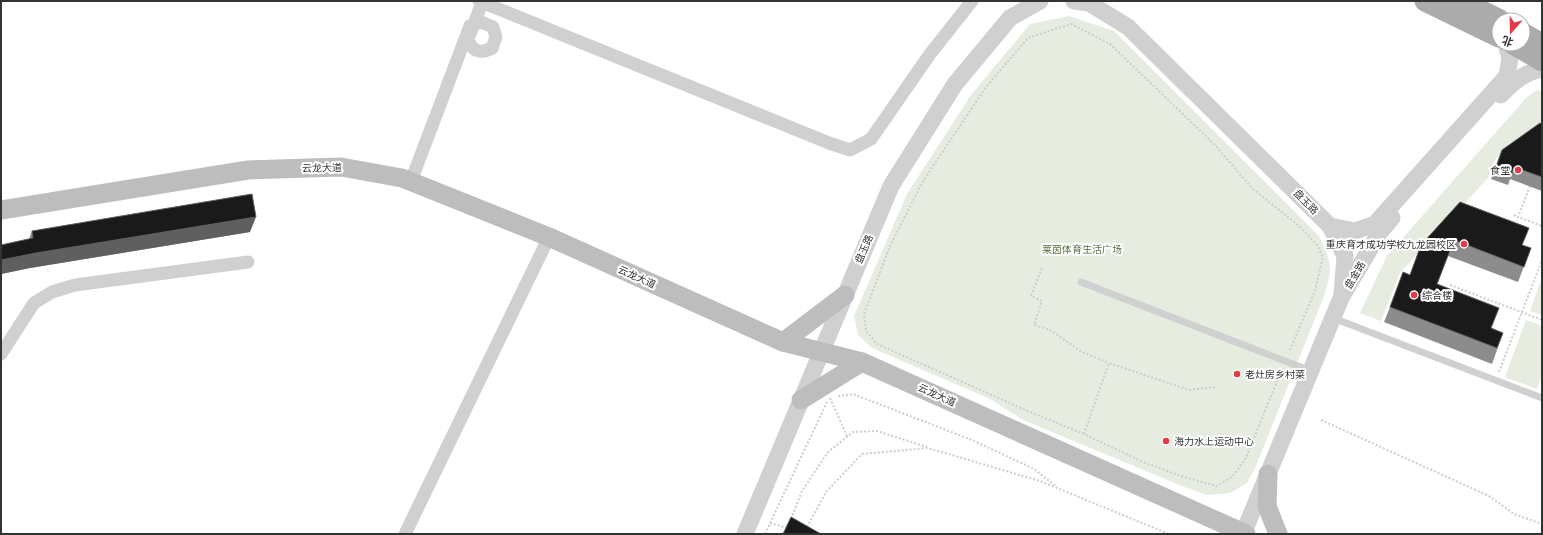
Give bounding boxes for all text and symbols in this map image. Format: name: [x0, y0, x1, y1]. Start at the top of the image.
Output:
north arrow: [1491, 12, 1531, 52]
text: 北: [1500, 33, 1515, 50]
street label: 云龙大道: [302, 161, 342, 175]
place label: 食堂: [1490, 164, 1510, 177]
marker: 食堂: [1513, 165, 1523, 175]
street label: 盘玉路: [1291, 187, 1321, 217]
street label: 盘玉路: [852, 233, 876, 265]
place label: 重庆育才成功学校九龙园校区: [1326, 238, 1456, 251]
marker: 重庆育才成功学校九龙园校区: [1459, 239, 1469, 249]
park label: 莱茵体育生活广场: [1042, 243, 1122, 256]
street label: 盘金路: [1342, 259, 1368, 291]
street label: 云龙大道: [616, 263, 658, 291]
place label: 综合楼: [1422, 289, 1452, 302]
marker: 综合楼: [1409, 290, 1419, 300]
place label: 老灶房乡村菜: [1245, 368, 1305, 381]
marker: 老灶房乡村菜: [1232, 369, 1242, 379]
street label: 云龙大道: [916, 381, 958, 409]
place label: 海力水上运动中心: [1174, 435, 1254, 448]
marker: 海力水上运动中心: [1161, 436, 1171, 446]

